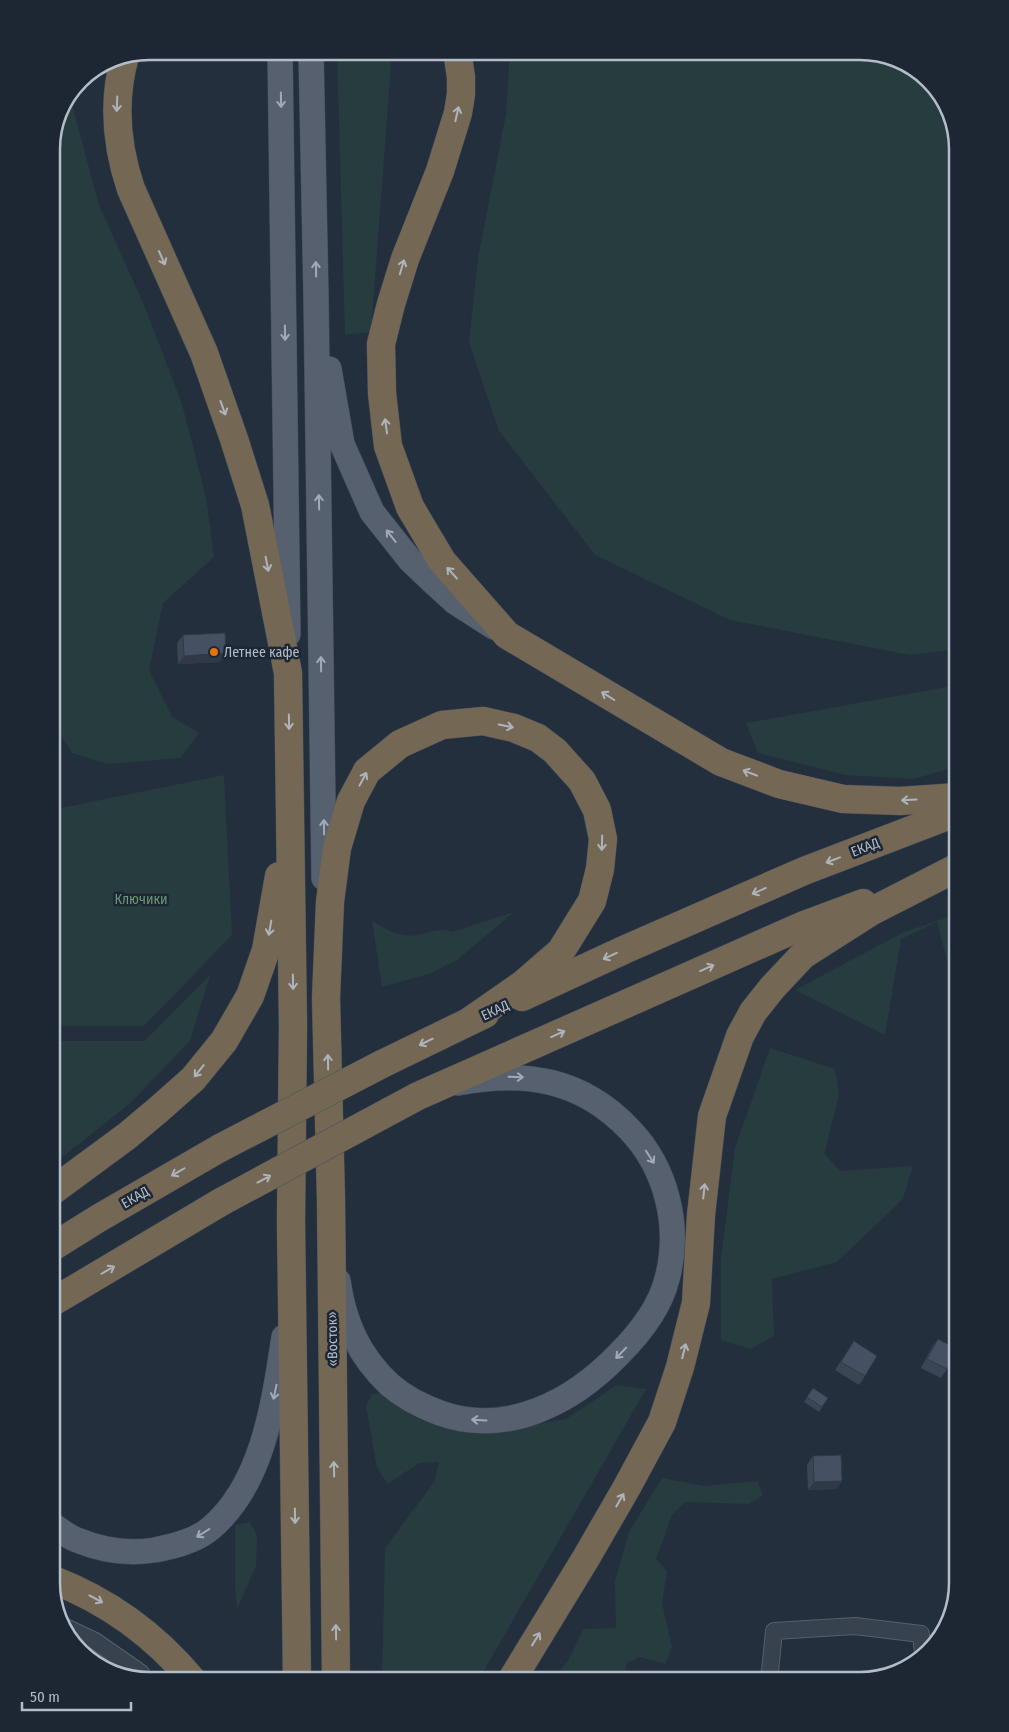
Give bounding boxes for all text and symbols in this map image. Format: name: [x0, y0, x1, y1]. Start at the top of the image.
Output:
one-way arrow: [276, 92, 286, 108]
one-way arrow: [112, 95, 121, 111]
one-way arrow: [453, 107, 462, 123]
one-way arrow: [157, 250, 167, 265]
one-way arrow: [398, 259, 408, 275]
one-way arrow: [311, 261, 320, 277]
one-way arrow: [280, 324, 289, 340]
one-way arrow: [219, 400, 228, 415]
one-way arrow: [381, 419, 391, 435]
one-way arrow: [314, 494, 324, 510]
one-way arrow: [386, 529, 396, 543]
one-way arrow: [263, 556, 272, 572]
one-way arrow: [446, 566, 457, 579]
place label: Летнее кафе: [224, 644, 300, 661]
marker: Летнее кафе: [208, 646, 220, 658]
one-way arrow: [316, 656, 326, 672]
one-way arrow: [601, 690, 615, 700]
one-way arrow: [284, 713, 294, 729]
one-way arrow: [497, 722, 513, 731]
one-way arrow: [743, 768, 759, 777]
one-way arrow: [358, 772, 368, 787]
one-way arrow: [901, 796, 917, 805]
one-way arrow: [319, 819, 328, 835]
one-way arrow: [597, 834, 607, 850]
street label: ЕКАД: [849, 834, 882, 861]
one-way arrow: [826, 856, 841, 865]
one-way arrow: [752, 886, 767, 896]
park label: Ключики: [114, 891, 168, 908]
one-way arrow: [264, 919, 274, 935]
one-way arrow: [603, 952, 618, 962]
one-way arrow: [699, 963, 714, 973]
one-way arrow: [288, 974, 297, 990]
street label: ЕКАД: [478, 996, 512, 1024]
one-way arrow: [550, 1029, 565, 1038]
one-way arrow: [419, 1038, 434, 1047]
one-way arrow: [323, 1054, 333, 1070]
one-way arrow: [193, 1065, 204, 1078]
one-way arrow: [508, 1073, 524, 1082]
one-way arrow: [645, 1149, 655, 1163]
one-way arrow: [170, 1167, 185, 1177]
one-way arrow: [256, 1174, 271, 1184]
street label: ЕКАД: [118, 1183, 152, 1212]
one-way arrow: [699, 1183, 708, 1199]
one-way arrow: [101, 1264, 115, 1274]
street label: «Восток»: [324, 1311, 341, 1367]
one-way arrow: [680, 1344, 689, 1360]
one-way arrow: [615, 1347, 627, 1359]
one-way arrow: [270, 1384, 279, 1400]
one-way arrow: [471, 1415, 487, 1425]
one-way arrow: [329, 1462, 339, 1478]
one-way arrow: [615, 1492, 625, 1507]
one-way arrow: [290, 1508, 300, 1524]
one-way arrow: [196, 1529, 210, 1539]
one-way arrow: [88, 1594, 103, 1604]
one-way arrow: [331, 1624, 341, 1640]
one-way arrow: [532, 1633, 542, 1647]
scale bar: [22, 1680, 131, 1712]
text: 50 m: [30, 1688, 60, 1706]

